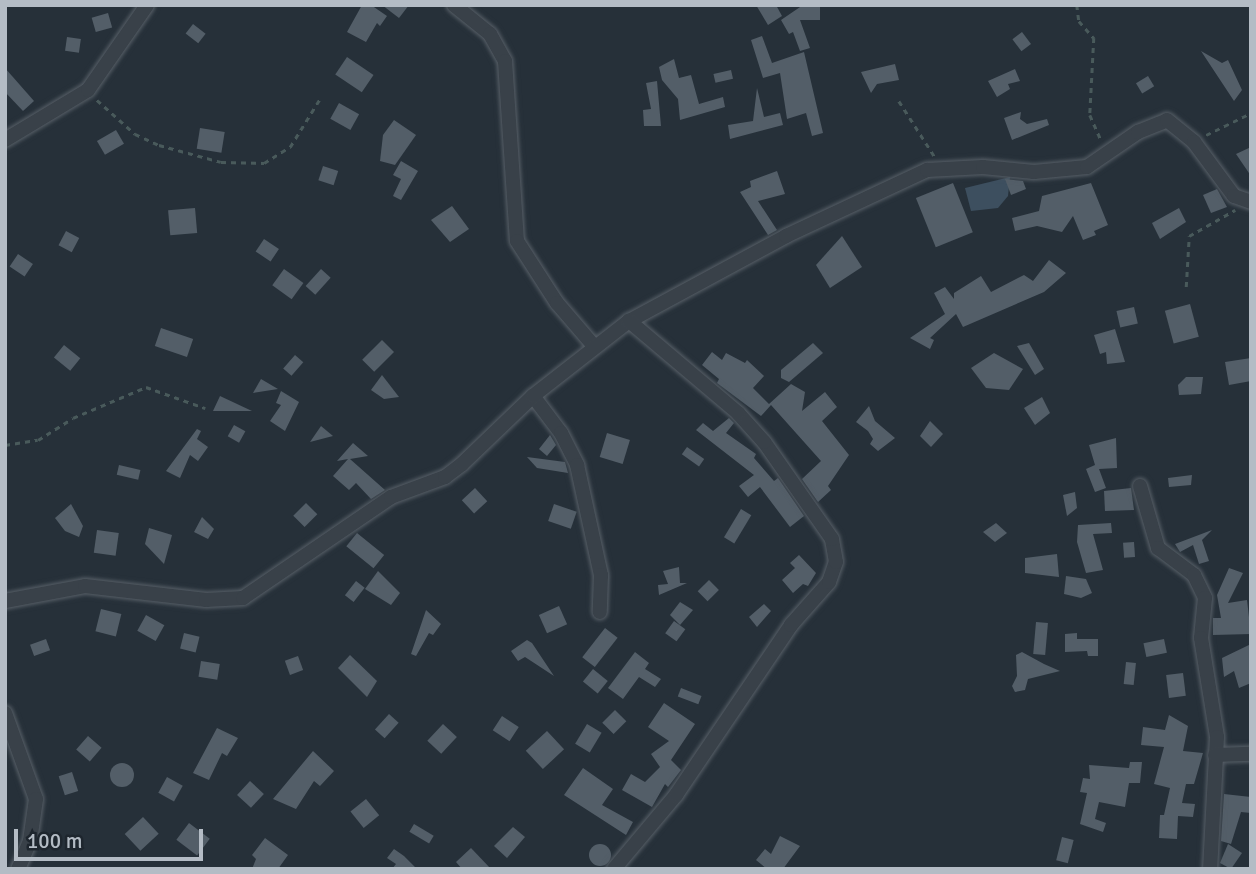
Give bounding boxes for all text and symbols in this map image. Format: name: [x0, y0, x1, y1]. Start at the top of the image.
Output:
scale bar: [18, 814, 206, 858]
text: 100 m: [27, 828, 82, 854]

